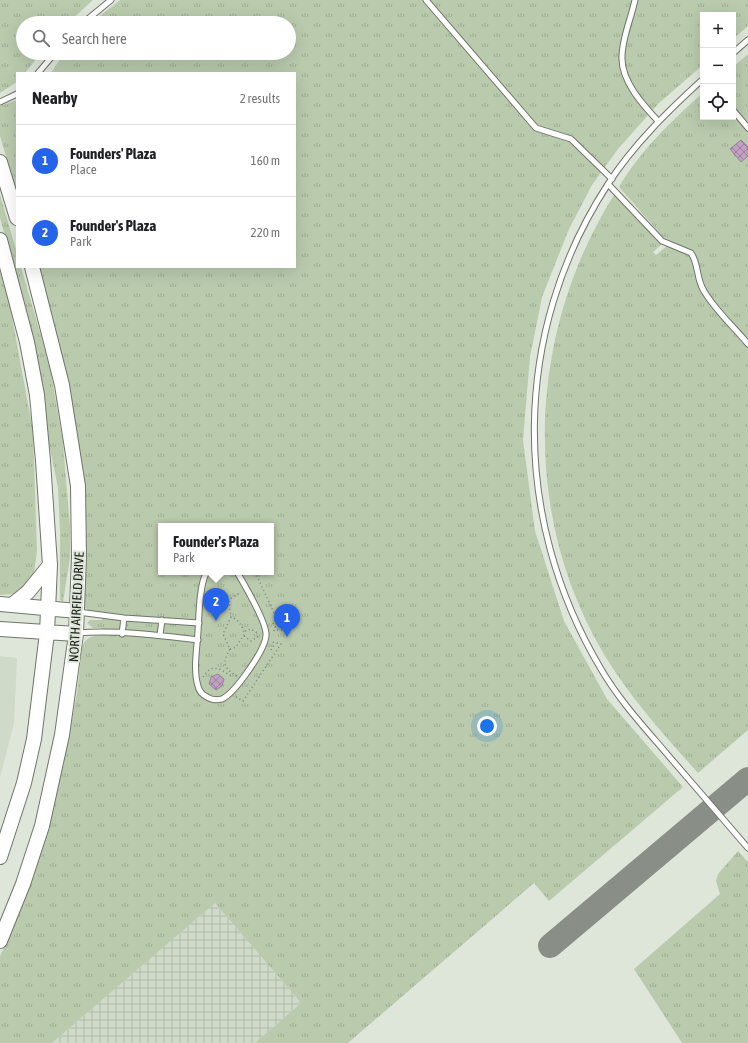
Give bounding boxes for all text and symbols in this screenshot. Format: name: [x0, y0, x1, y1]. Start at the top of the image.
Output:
map controls: [700, 12, 736, 120]
button: +: [700, 12, 736, 48]
search box: [16, 16, 296, 60]
icon: search: [30, 27, 52, 49]
text: Search here: [62, 30, 127, 47]
button: −: [700, 48, 736, 84]
button: locate: [700, 84, 736, 120]
text: Nearby: [32, 88, 78, 108]
text: 2 results: [240, 91, 280, 106]
text: Founders' Plaza: [70, 145, 156, 162]
text: 1: [42, 153, 48, 168]
text: 160 m: [251, 153, 280, 168]
text: Place: [70, 162, 97, 177]
text: Founder's Plaza: [70, 217, 156, 234]
text: 2: [42, 225, 48, 240]
text: 220 m: [251, 225, 280, 240]
text: Park: [70, 234, 92, 249]
popup: [158, 523, 274, 575]
text: Founder's Plaza: [173, 533, 259, 550]
text: Park: [173, 550, 195, 565]
street label: NORTH AIRFIELD DRIVE: [66, 551, 87, 662]
pin: 2: [203, 588, 229, 621]
pin: 1: [274, 604, 300, 637]
your location: [477, 716, 497, 736]

